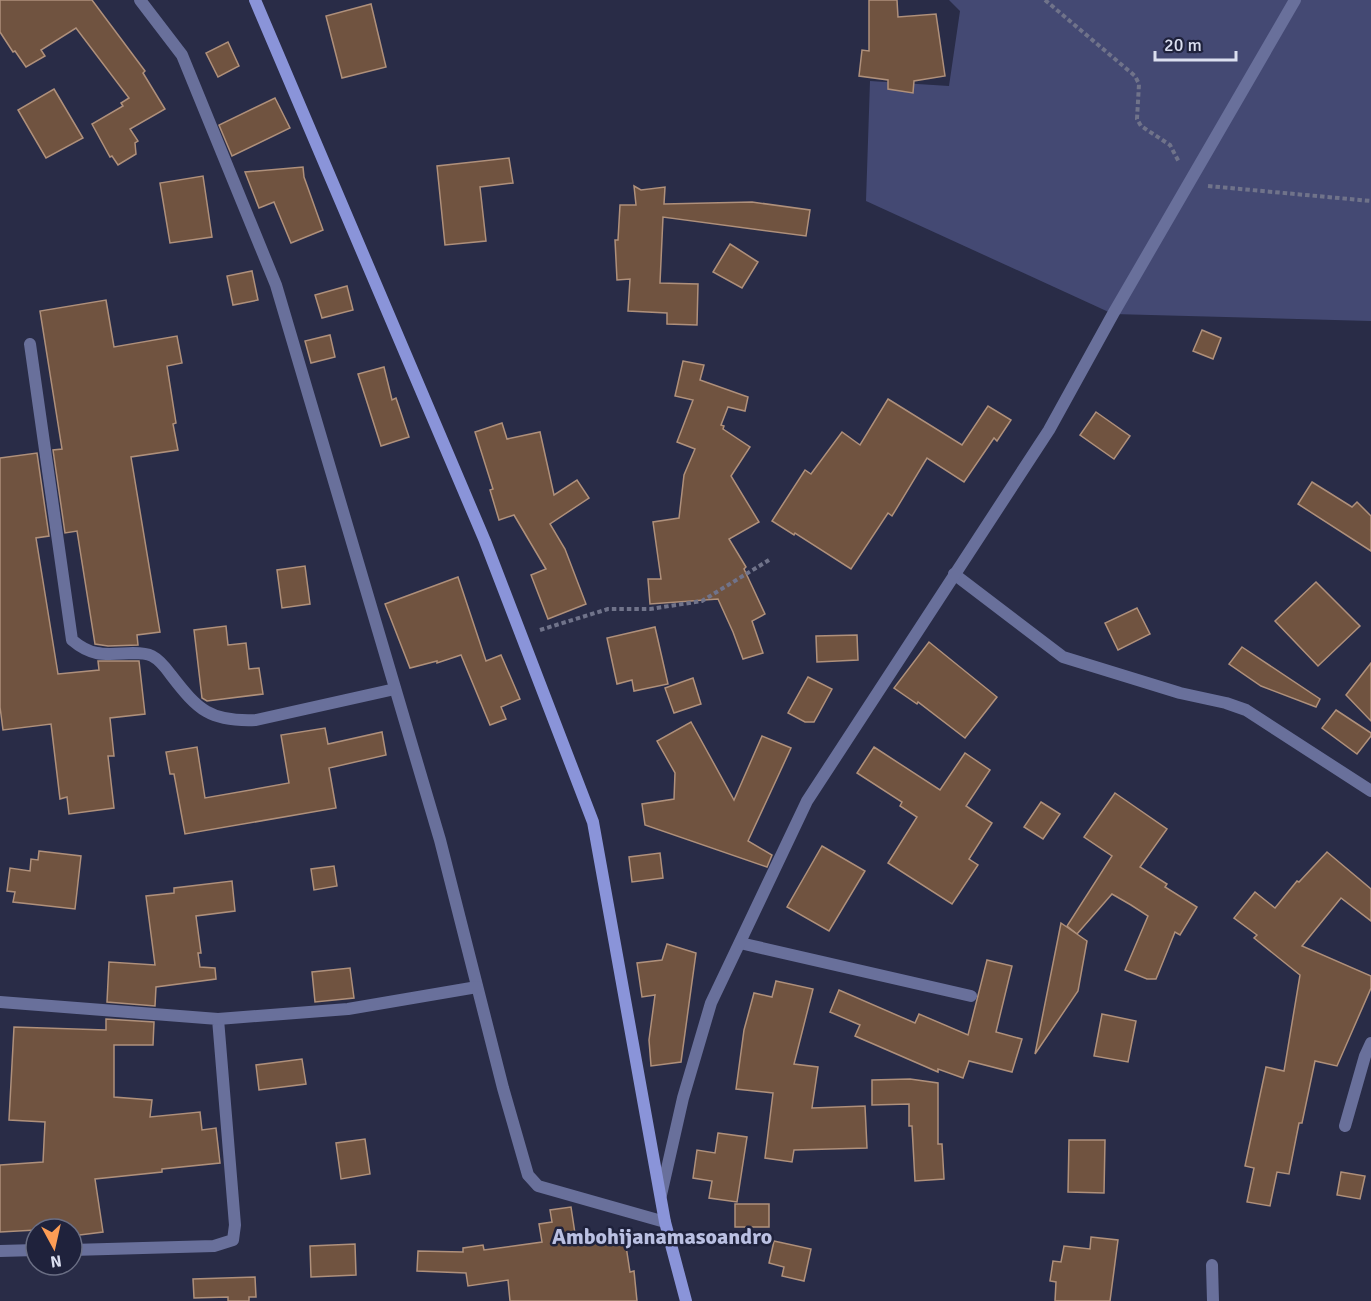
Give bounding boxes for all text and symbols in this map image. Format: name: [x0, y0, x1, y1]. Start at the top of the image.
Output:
scale bar: [1155, 24, 1236, 62]
text: 20 m: [1164, 34, 1202, 56]
north arrow: [24, 1217, 84, 1277]
district label: Ambohijanamasoandro: [552, 1223, 772, 1250]
text: N: [49, 1250, 63, 1272]

